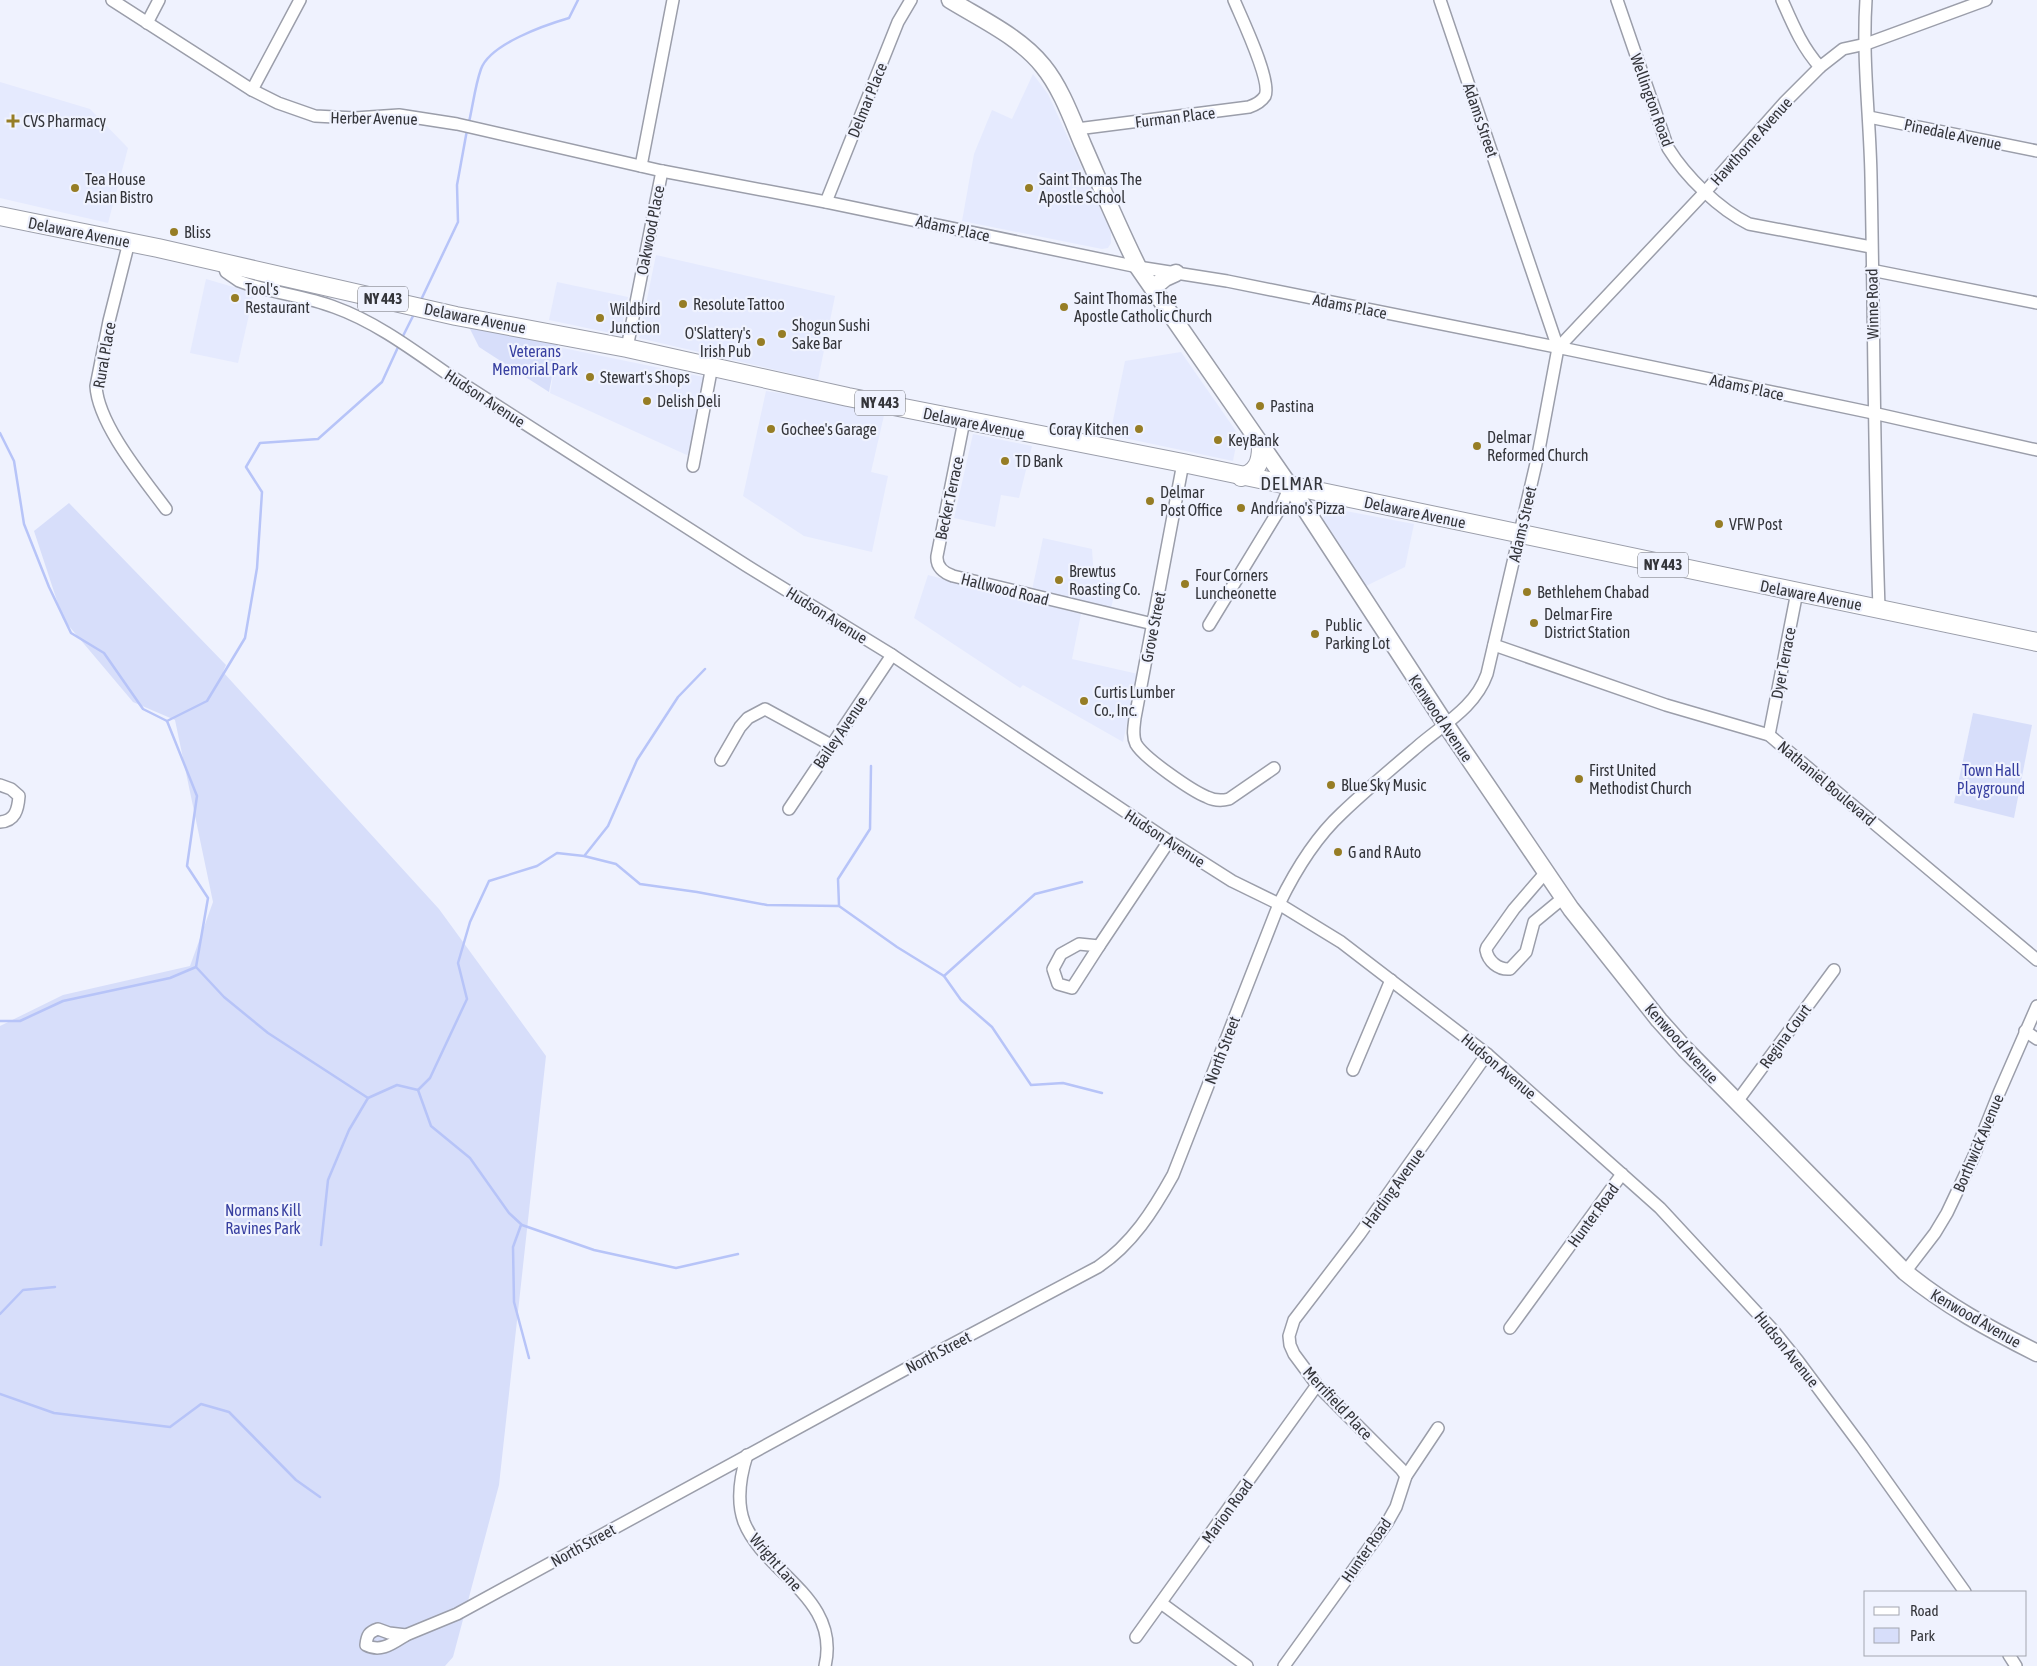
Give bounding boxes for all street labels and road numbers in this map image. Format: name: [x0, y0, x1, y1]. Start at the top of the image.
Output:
street label: Wellington Road: [1626, 51, 1677, 149]
street label: Delmar Place: [844, 60, 890, 140]
street label: Adams Street: [1460, 81, 1502, 160]
street label: Hawthorne Avenue: [1707, 93, 1795, 189]
street label: Furman Place: [1134, 103, 1216, 131]
street label: Herber Avenue: [330, 108, 418, 128]
street label: Pinedale Avenue: [1903, 115, 2003, 153]
street label: Oakwood Place: [633, 184, 667, 276]
street label: Adams Place: [914, 211, 992, 245]
street label: Delaware Avenue: [27, 213, 131, 251]
street label: Winne Road: [1862, 268, 1882, 340]
road number: NY 443: [358, 286, 408, 312]
street label: Adams Place: [1312, 290, 1388, 322]
street label: Delaware Avenue: [423, 299, 527, 337]
street label: Rural Place: [89, 321, 119, 389]
street label: Hudson Avenue: [442, 365, 528, 431]
street label: Adams Place: [1708, 370, 1786, 404]
road number: NY 443: [855, 390, 905, 416]
street label: Delaware Avenue: [922, 403, 1026, 443]
street label: Becker Terrace: [931, 455, 967, 541]
street label: Adams Street: [1505, 484, 1540, 564]
street label: Delaware Avenue: [1363, 492, 1467, 532]
road number: NY 443: [1638, 552, 1688, 578]
street label: Hallwood Road: [959, 569, 1051, 609]
street label: Delaware Avenue: [1759, 576, 1863, 614]
street label: Hudson Avenue: [783, 583, 871, 647]
street label: Grove Street: [1137, 590, 1169, 664]
street label: Dyer Terrace: [1767, 626, 1800, 701]
street label: Kenwood Avenue: [1405, 671, 1477, 765]
street label: Bailey Avenue: [809, 693, 871, 772]
street label: Nathaniel Boulevard: [1774, 737, 1880, 829]
street label: Hudson Avenue: [1122, 805, 1208, 871]
street label: Kenwood Avenue: [1642, 999, 1722, 1087]
street label: Regina Court: [1756, 1000, 1815, 1072]
street label: North Street: [1201, 1013, 1243, 1086]
street label: Hudson Avenue: [1458, 1030, 1540, 1102]
street label: Borthwick Avenue: [1949, 1091, 2007, 1195]
street label: Harding Avenue: [1358, 1145, 1429, 1232]
street label: Hunter Road: [1564, 1180, 1622, 1250]
street label: Kenwood Avenue: [1928, 1285, 2024, 1351]
street label: Hudson Avenue: [1751, 1308, 1823, 1390]
street label: North Street: [902, 1327, 974, 1377]
street label: Merrifield Place: [1300, 1363, 1376, 1443]
street label: Marion Road: [1198, 1476, 1256, 1546]
street label: Hunter Road: [1337, 1515, 1395, 1585]
street label: North Street: [548, 1520, 619, 1570]
street label: Wright Lane: [745, 1530, 806, 1595]

